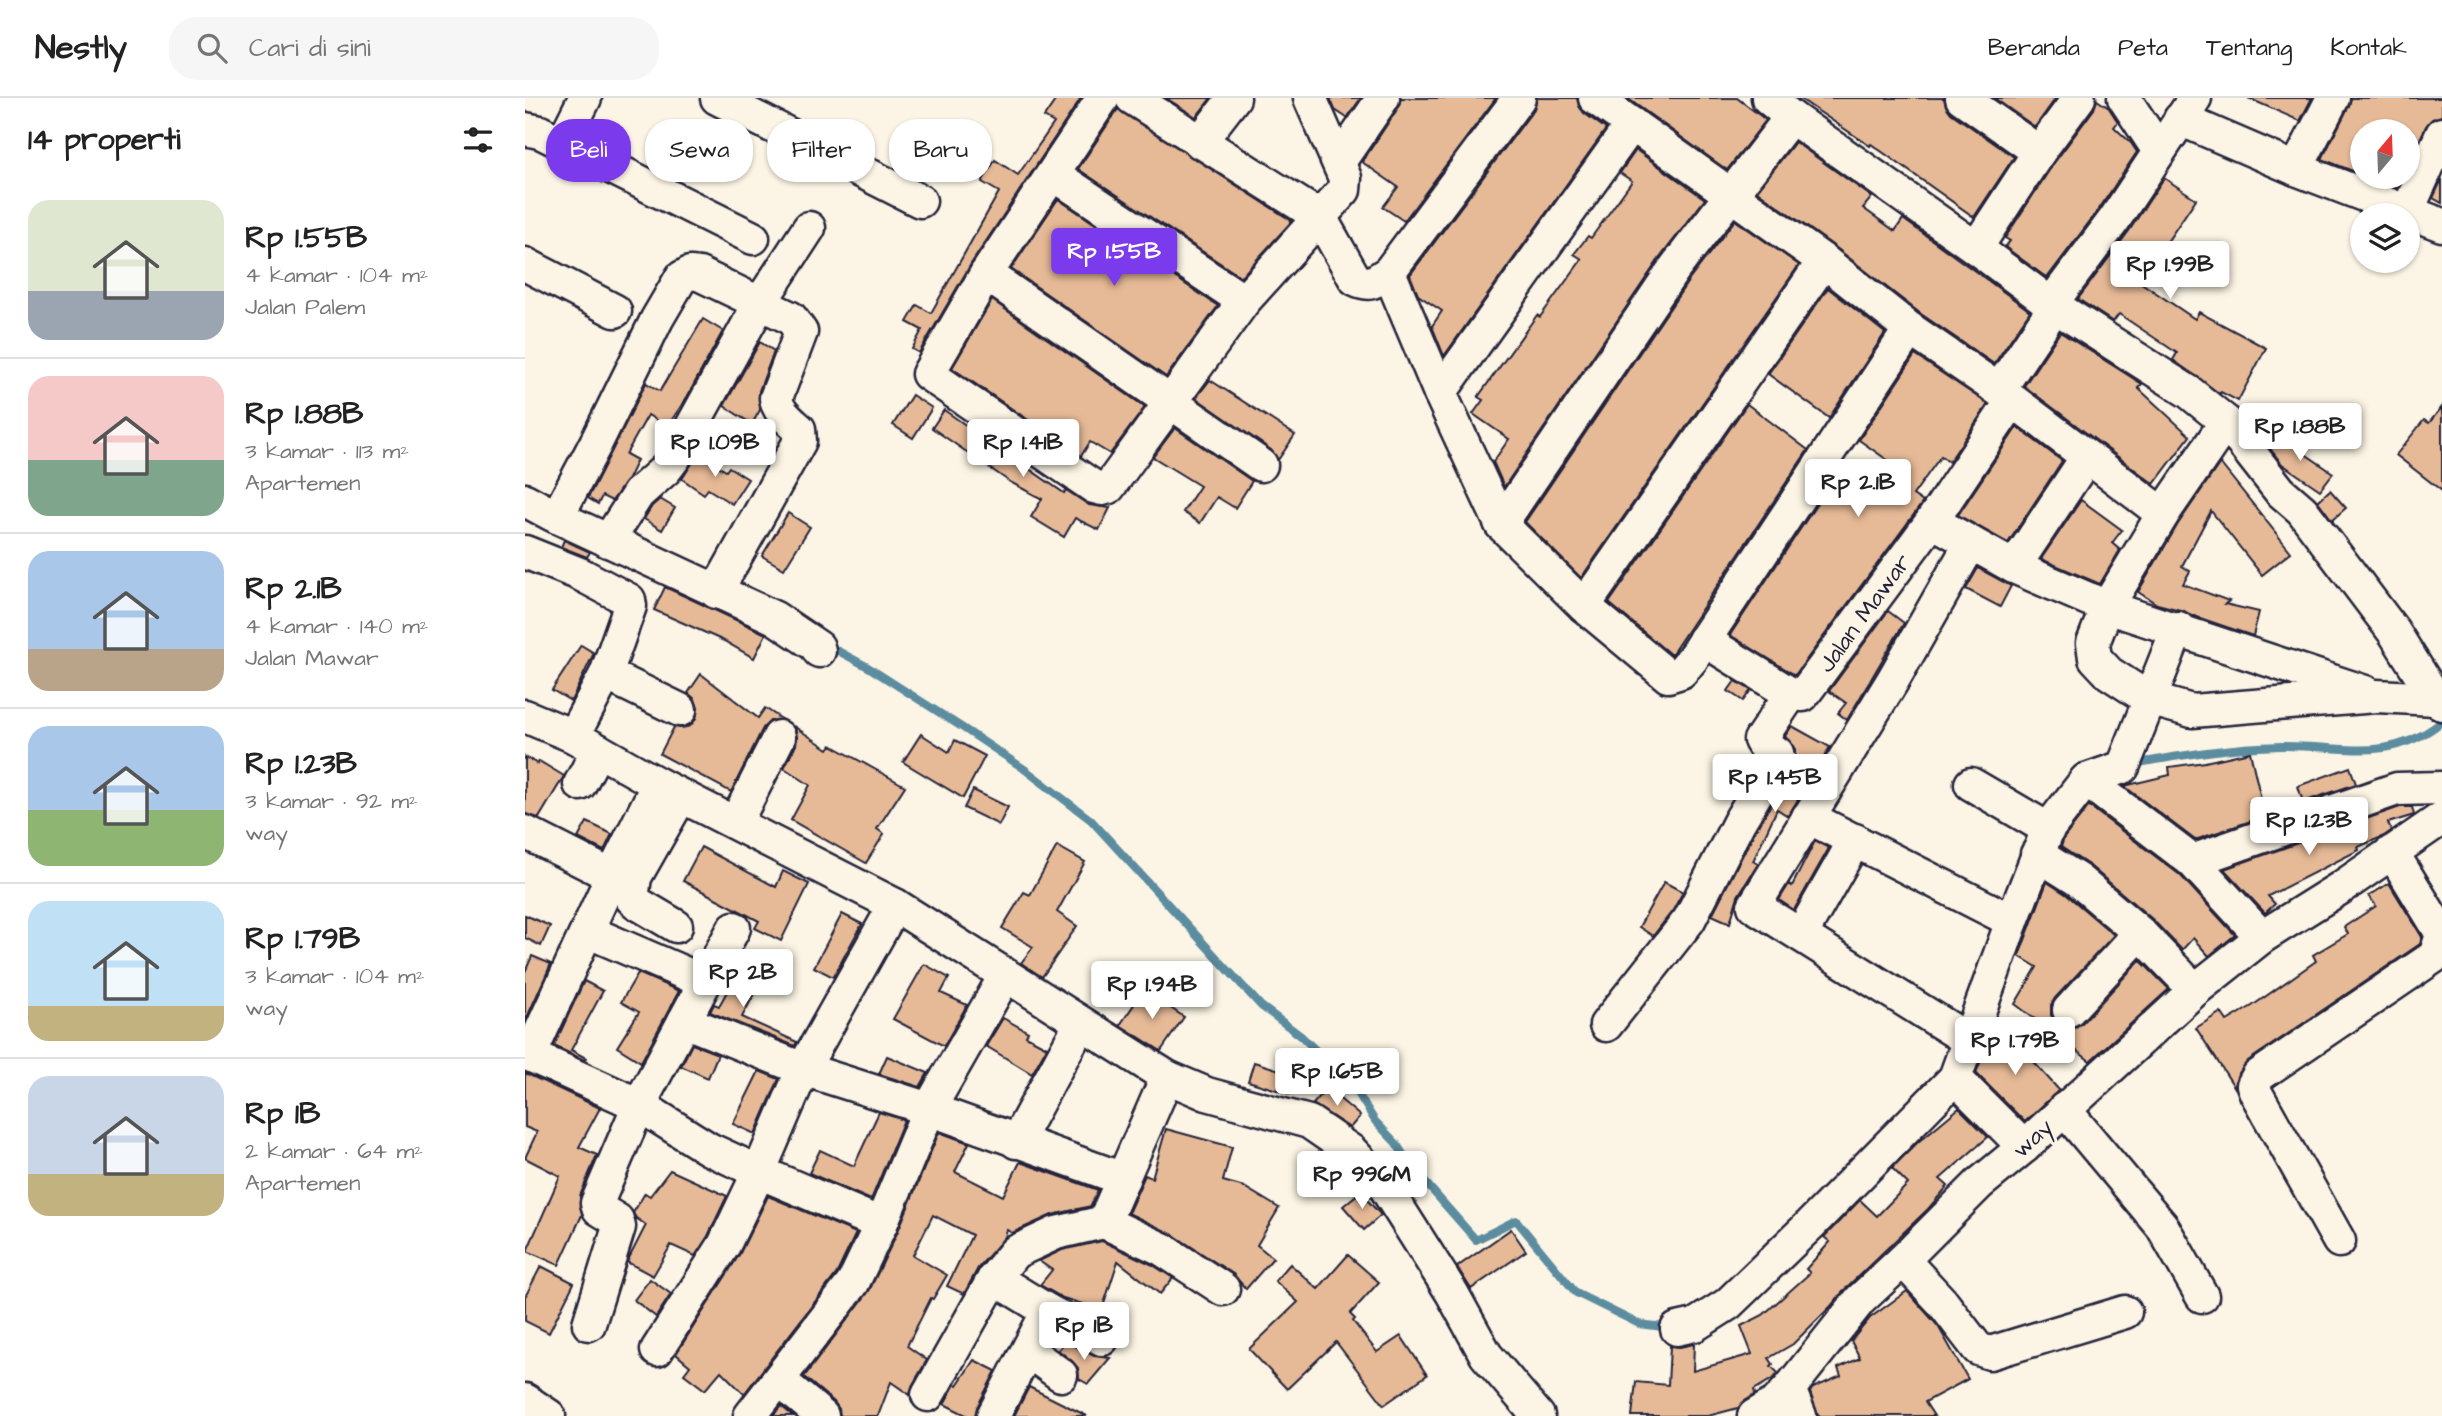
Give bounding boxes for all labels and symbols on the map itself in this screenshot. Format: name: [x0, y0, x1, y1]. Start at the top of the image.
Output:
north arrow: [2350, 119, 2420, 189]
pin: Rp 1.55B: [1042, 228, 1186, 288]
pin: Rp 1.99B: [2098, 242, 2242, 301]
pin: Rp 1.88B: [2228, 404, 2372, 463]
pin: Rp 1.09B: [643, 420, 787, 479]
pin: Rp 1.41B: [951, 420, 1095, 479]
pin: Rp 2.1B: [1793, 460, 1923, 519]
street label: Jalan Mawar: [1810, 547, 1920, 680]
pin: Rp 1.45B: [1703, 754, 1847, 814]
pin: Rp 1.23B: [2237, 798, 2381, 857]
pin: Rp 2B: [694, 950, 792, 1009]
pin: Rp 1.94B: [1080, 962, 1224, 1021]
pin: Rp 1.79B: [1943, 1018, 2087, 1077]
pin: Rp 1.65B: [1265, 1048, 1409, 1108]
street label: way: [2005, 1111, 2061, 1167]
pin: Rp 996M: [1297, 1152, 1427, 1211]
pin: Rp 1B: [1035, 1302, 1133, 1362]

